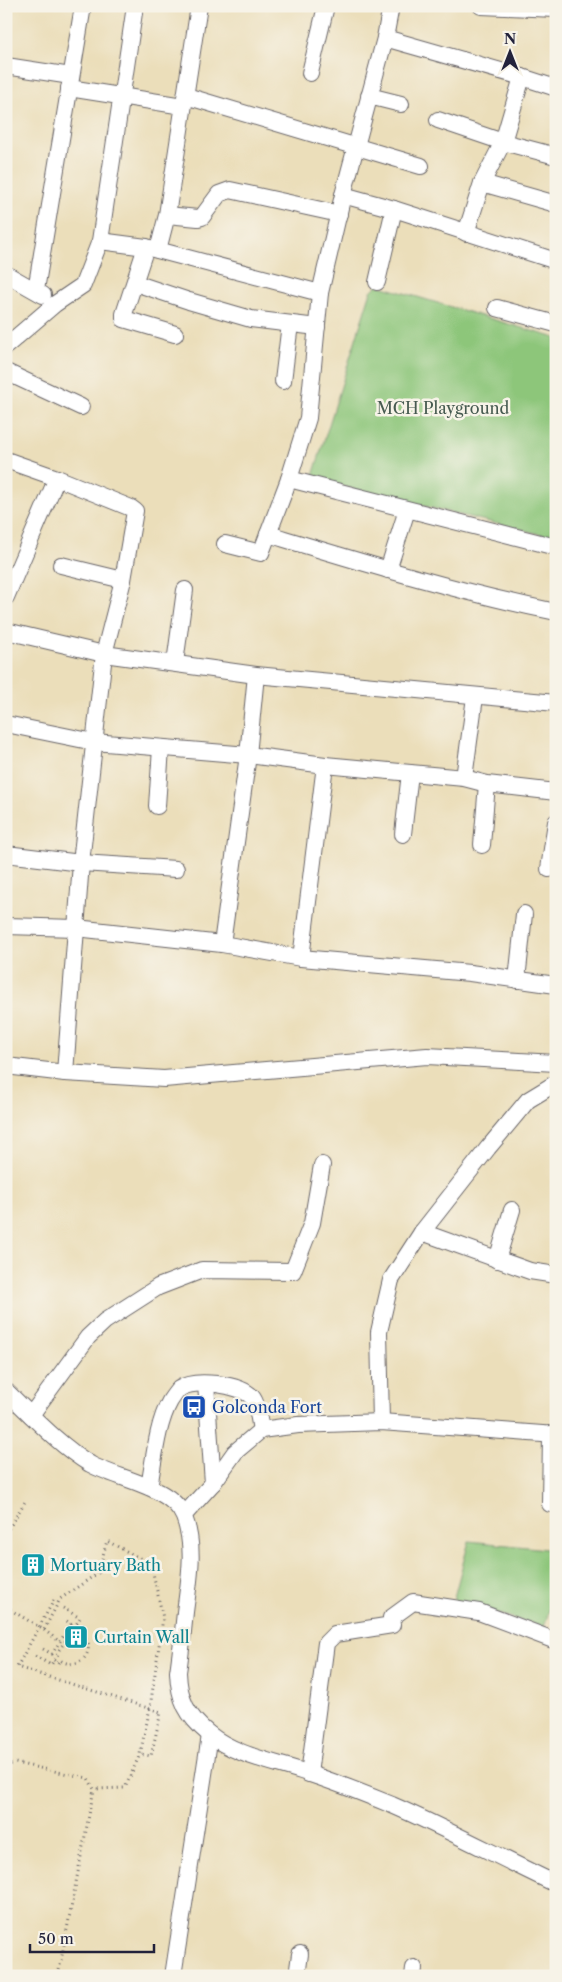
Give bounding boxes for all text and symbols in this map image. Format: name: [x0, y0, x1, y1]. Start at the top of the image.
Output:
north arrow: [484, 28, 534, 78]
text: N: [504, 30, 516, 48]
park label: MCH Playground: [377, 398, 510, 418]
bus stop icon: Golconda Fort: [181, 1394, 207, 1420]
place label: Golconda Fort: [212, 1397, 322, 1417]
building icon: Mortuary Bath: [20, 1552, 46, 1578]
place label: Mortuary Bath: [50, 1555, 161, 1575]
building icon: Curtain Wall: [63, 1624, 89, 1650]
place label: Curtain Wall: [94, 1627, 190, 1647]
scale bar: [30, 1922, 154, 1954]
text: 50 m: [38, 1929, 74, 1948]

